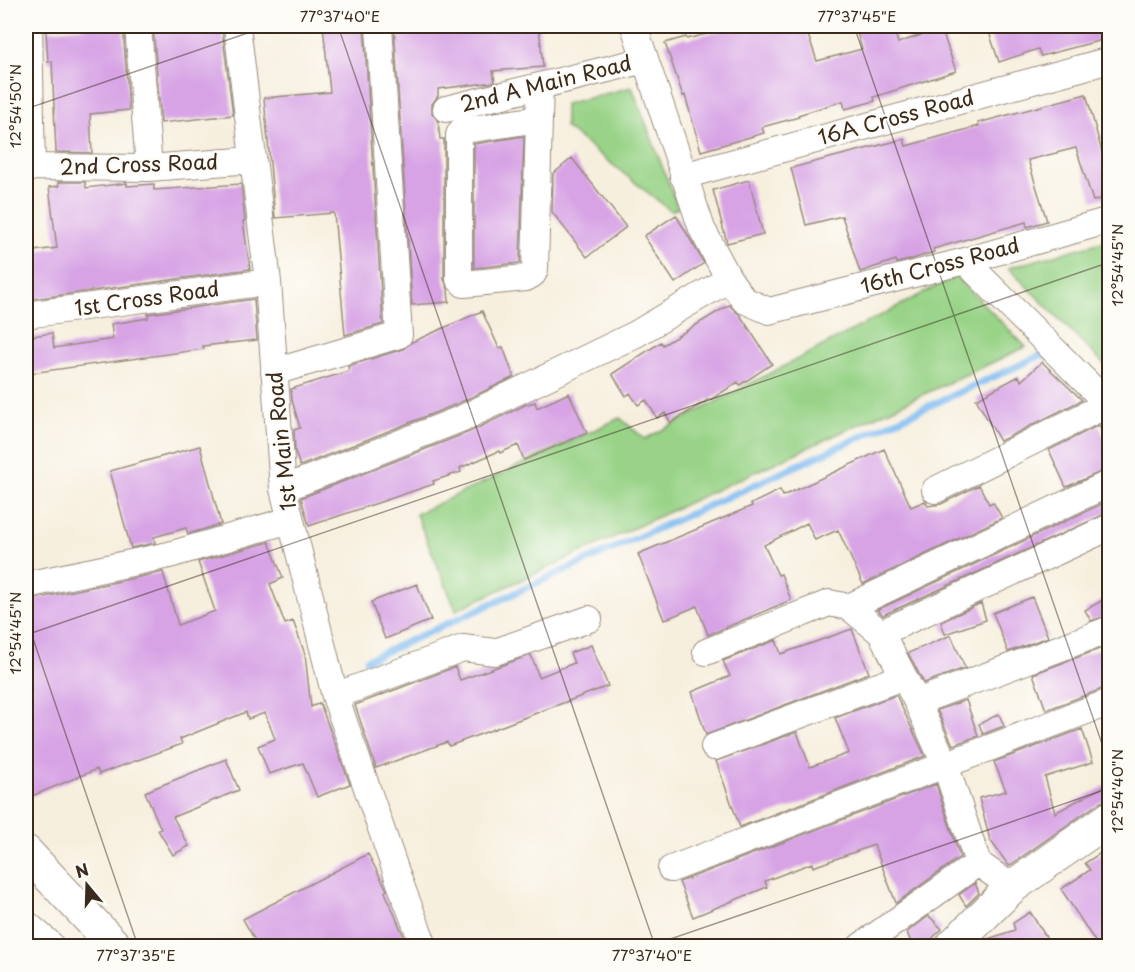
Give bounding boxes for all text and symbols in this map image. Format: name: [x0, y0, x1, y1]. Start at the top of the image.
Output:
text: 77°37'40"E: [300, 4, 380, 27]
text: 77°37'45"E: [818, 4, 896, 27]
street label: 2nd A Main Road: [456, 45, 635, 119]
text: 12°54'50"N: [3, 64, 26, 148]
street label: 16A Cross Road: [814, 80, 977, 152]
street label: 2nd Cross Road: [59, 144, 219, 182]
text: 12°54'45"N: [1105, 223, 1128, 307]
street label: 16th Cross Road: [856, 227, 1023, 301]
street label: 1st Cross Road: [72, 271, 221, 323]
street label: 1st Main Road: [257, 370, 303, 512]
text: 12°54'45"N: [3, 591, 26, 675]
text: 12°54'40"N: [1105, 749, 1128, 833]
north arrow: [57, 855, 117, 915]
text: N: [72, 856, 92, 883]
text: 77°37'35"E: [96, 943, 176, 966]
text: 77°37'40"E: [612, 943, 692, 966]

